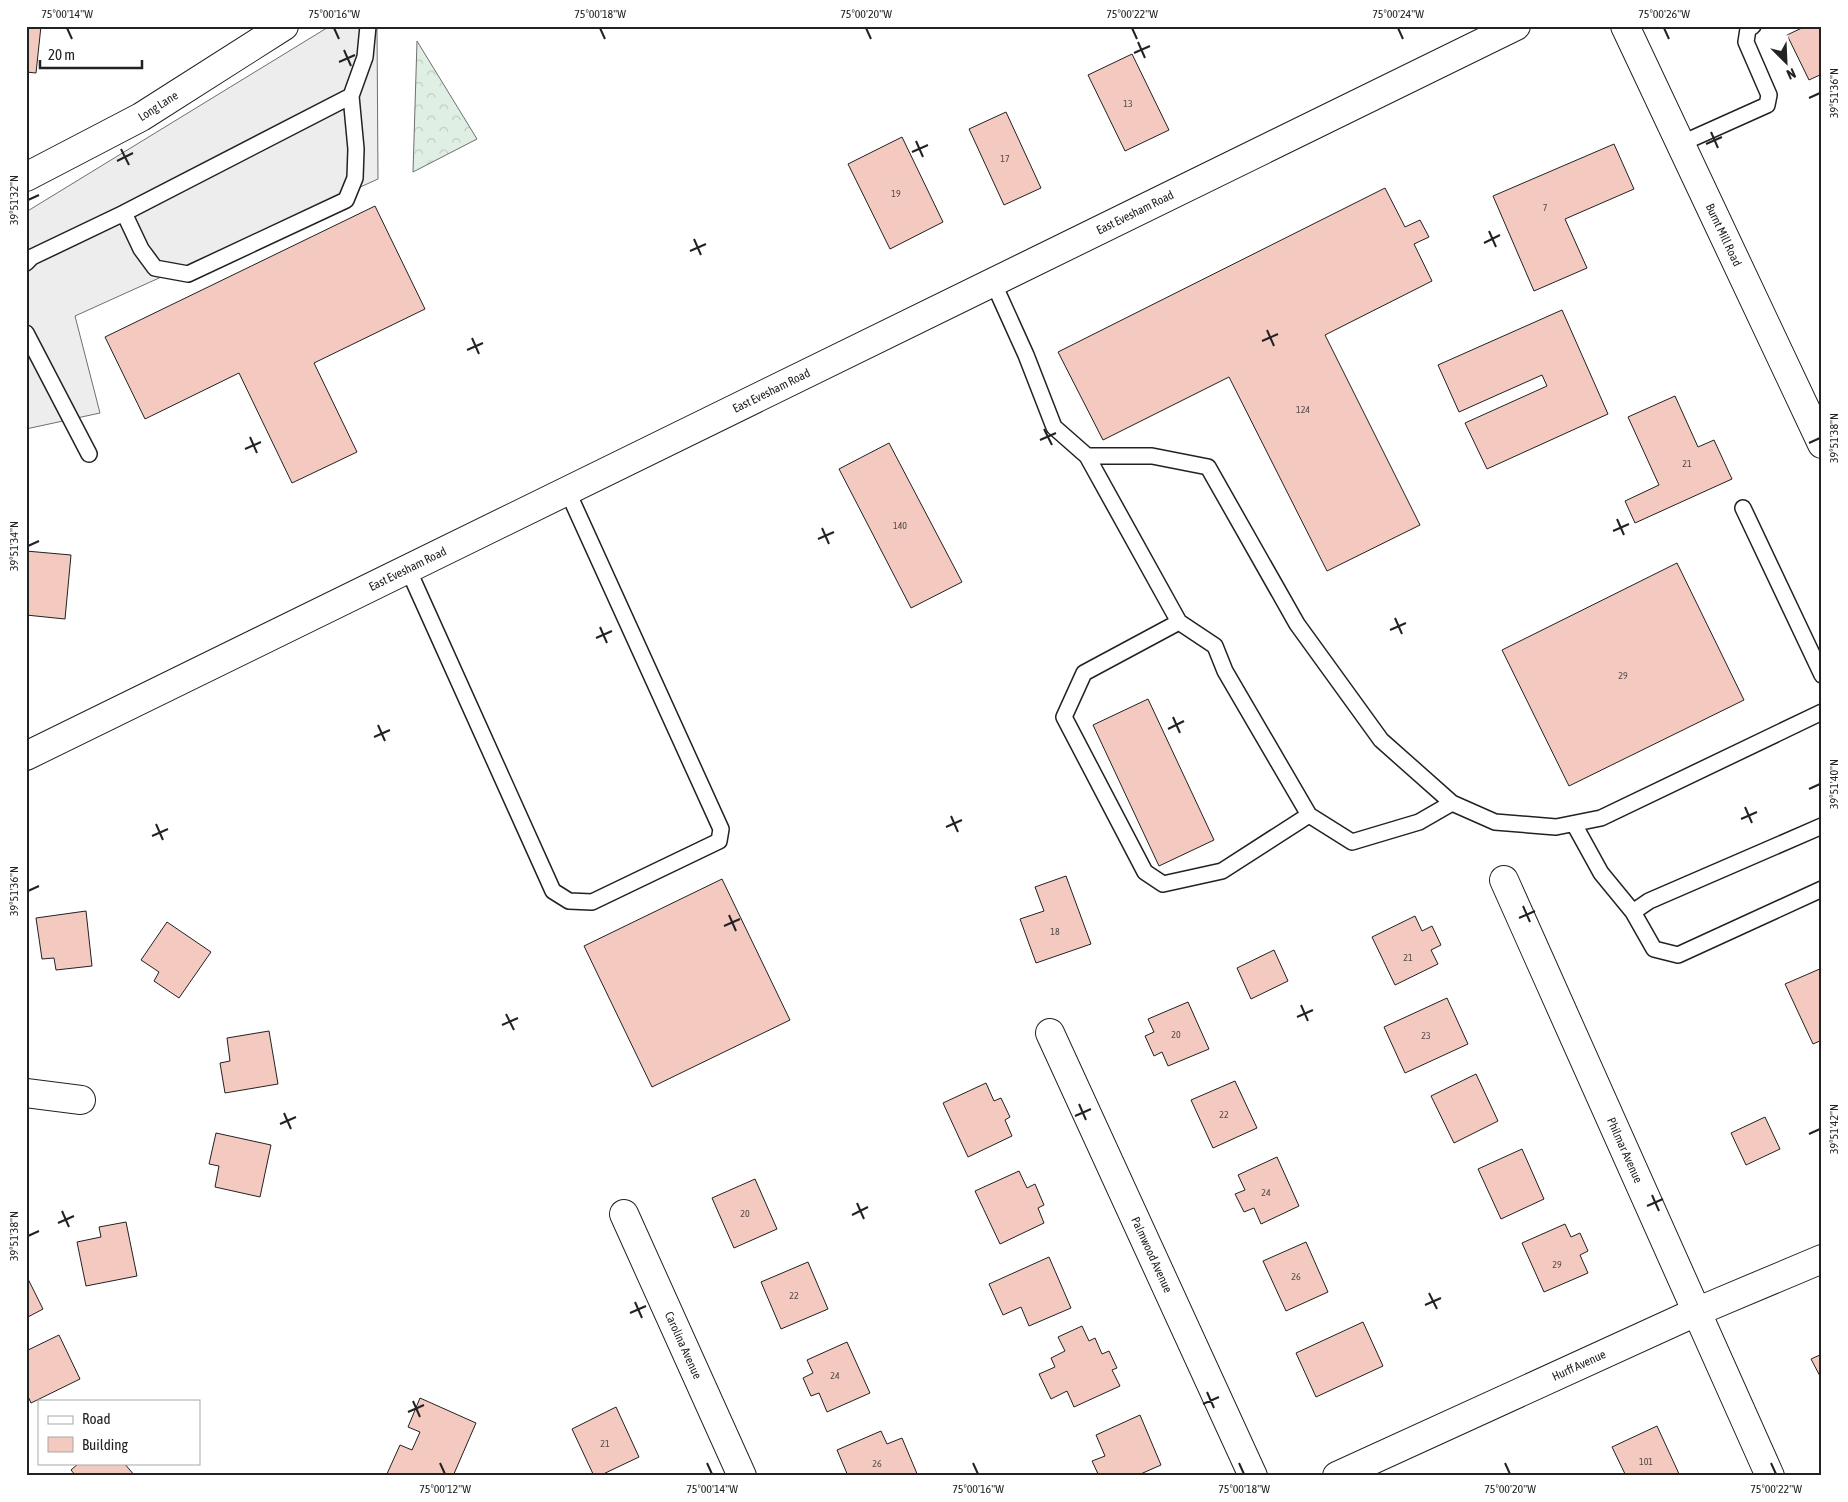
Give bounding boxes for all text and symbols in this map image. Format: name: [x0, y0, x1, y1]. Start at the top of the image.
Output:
text: 75°00'14"W: [41, 7, 93, 21]
text: 75°00'16"W: [308, 7, 360, 21]
text: 75°00'18"W: [574, 7, 626, 21]
text: 75°00'20"W: [840, 7, 892, 21]
text: 75°00'22"W: [1106, 7, 1158, 21]
text: 75°00'24"W: [1372, 7, 1424, 21]
text: 75°00'26"W: [1638, 7, 1690, 21]
scale bar: [40, 38, 142, 70]
north arrow: [1760, 38, 1810, 88]
text: 20 m: [48, 46, 75, 63]
text: N: [1784, 65, 1798, 83]
text: 39°51'36"N: [1827, 68, 1841, 118]
street label: Long Lane: [136, 88, 181, 124]
house number: 13: [1123, 98, 1133, 109]
house number: 17: [1000, 153, 1010, 164]
text: 39°51'32"N: [7, 175, 21, 225]
house number: 19: [891, 188, 901, 199]
street label: East Evesham Road: [1094, 188, 1176, 237]
street label: Burnt Mill Road: [1703, 201, 1744, 269]
house number: 7: [1543, 202, 1548, 213]
street label: East Evesham Road: [730, 366, 812, 416]
house number: 124: [1296, 404, 1310, 415]
text: 39°51'38"N: [1827, 413, 1841, 463]
house number: 21: [1682, 458, 1692, 469]
house number: 140: [893, 520, 907, 531]
text: 39°51'34"N: [7, 521, 21, 571]
street label: East Evesham Road: [367, 544, 449, 594]
house number: 29: [1618, 670, 1628, 681]
text: 39°51'40"N: [1827, 759, 1841, 809]
text: 39°51'36"N: [7, 866, 21, 916]
house number: 18: [1050, 926, 1060, 937]
house number: 21: [1403, 952, 1413, 963]
house number: 20: [1171, 1029, 1181, 1040]
house number: 23: [1421, 1030, 1431, 1041]
text: 39°51'42"N: [1827, 1104, 1841, 1154]
house number: 22: [1219, 1109, 1229, 1120]
street label: Philmar Avenue: [1604, 1115, 1645, 1185]
house number: 24: [1261, 1187, 1271, 1198]
house number: 20: [740, 1208, 750, 1219]
text: 39°51'38"N: [7, 1211, 21, 1261]
street label: Palmwood Avenue: [1128, 1215, 1175, 1295]
house number: 29: [1552, 1259, 1562, 1270]
house number: 26: [1291, 1271, 1301, 1282]
house number: 22: [789, 1290, 799, 1301]
street label: Carolina Avenue: [662, 1309, 704, 1381]
street label: Hurff Avenue: [1550, 1347, 1608, 1384]
house number: 24: [830, 1370, 840, 1381]
legend: [38, 1400, 200, 1464]
text: Road: [82, 1410, 111, 1427]
text: Building: [82, 1436, 128, 1453]
house number: 21: [600, 1438, 610, 1449]
house number: 101: [1639, 1456, 1653, 1467]
house number: 26: [872, 1458, 882, 1469]
text: 75°00'12"W: [419, 1482, 471, 1496]
text: 75°00'14"W: [686, 1482, 738, 1496]
text: 75°00'16"W: [952, 1482, 1004, 1496]
text: 75°00'18"W: [1218, 1482, 1270, 1496]
text: 75°00'20"W: [1484, 1482, 1536, 1496]
text: 75°00'22"W: [1750, 1482, 1802, 1496]

